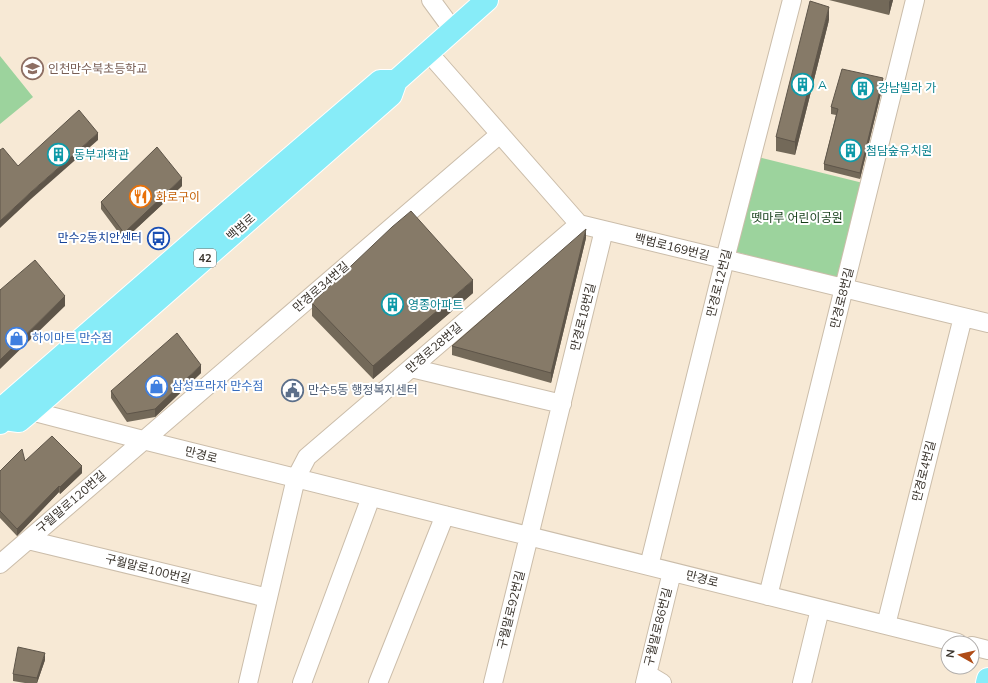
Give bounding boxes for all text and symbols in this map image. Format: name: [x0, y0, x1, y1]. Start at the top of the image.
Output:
school or university icon: 인천만수북초등학교: [20, 56, 46, 82]
place label: 인천만수북초등학교: [48, 61, 147, 76]
building icon: A: [789, 72, 815, 98]
building icon: 강남빌라 가: [849, 75, 875, 101]
place label: A: [818, 77, 827, 92]
place label: 강남빌라 가: [878, 80, 936, 95]
building icon: 첨담숲유치원: [837, 138, 863, 164]
building icon: 동부과학관: [46, 142, 72, 168]
place label: 첨담숲유치원: [866, 143, 932, 158]
place label: 동부과학관: [74, 147, 129, 162]
restaurant icon: 화로구이: [128, 184, 154, 210]
place label: 화로구이: [156, 189, 200, 204]
street label: 백범로: [223, 210, 258, 243]
park label: 뗏마루 어린이공원: [751, 210, 843, 225]
bus stop icon: 만수2동치안센터: [145, 225, 171, 251]
place label: 만수2동치안센터: [58, 230, 142, 245]
street label: 백범로169번길: [633, 230, 711, 263]
street label: 만경로12번길: [703, 247, 734, 318]
road number: 42: [194, 249, 216, 267]
street label: 만경로34번길: [289, 258, 352, 315]
street label: 만경로8번길: [827, 266, 856, 330]
street label: 만경로18번길: [567, 281, 598, 352]
building icon: 영종아파트: [379, 292, 405, 318]
place label: 영종아파트: [408, 297, 463, 312]
street label: 만경로28번길: [402, 319, 465, 376]
shop icon: 하이마트 만수점: [3, 325, 29, 351]
place label: 하이마트 만수점: [32, 330, 112, 345]
shop icon: 삼성프라자 만수점: [144, 373, 170, 399]
public building icon: 만수5동 행정복지센터: [279, 377, 305, 403]
place label: 삼성프라자 만수점: [172, 378, 263, 393]
place label: 만수5동 행정복지센터: [308, 382, 418, 397]
street label: 만경로4번길: [909, 439, 938, 503]
street label: 만경로: [183, 443, 219, 466]
street label: 구월말로120번길: [33, 467, 109, 536]
street label: 구월말로100번길: [104, 551, 193, 586]
street label: 만경로: [684, 567, 720, 590]
street label: 구월말로92번길: [493, 569, 528, 651]
street label: 구월말로86번길: [640, 586, 675, 668]
north arrow: [940, 635, 980, 675]
text: N: [943, 649, 958, 659]

